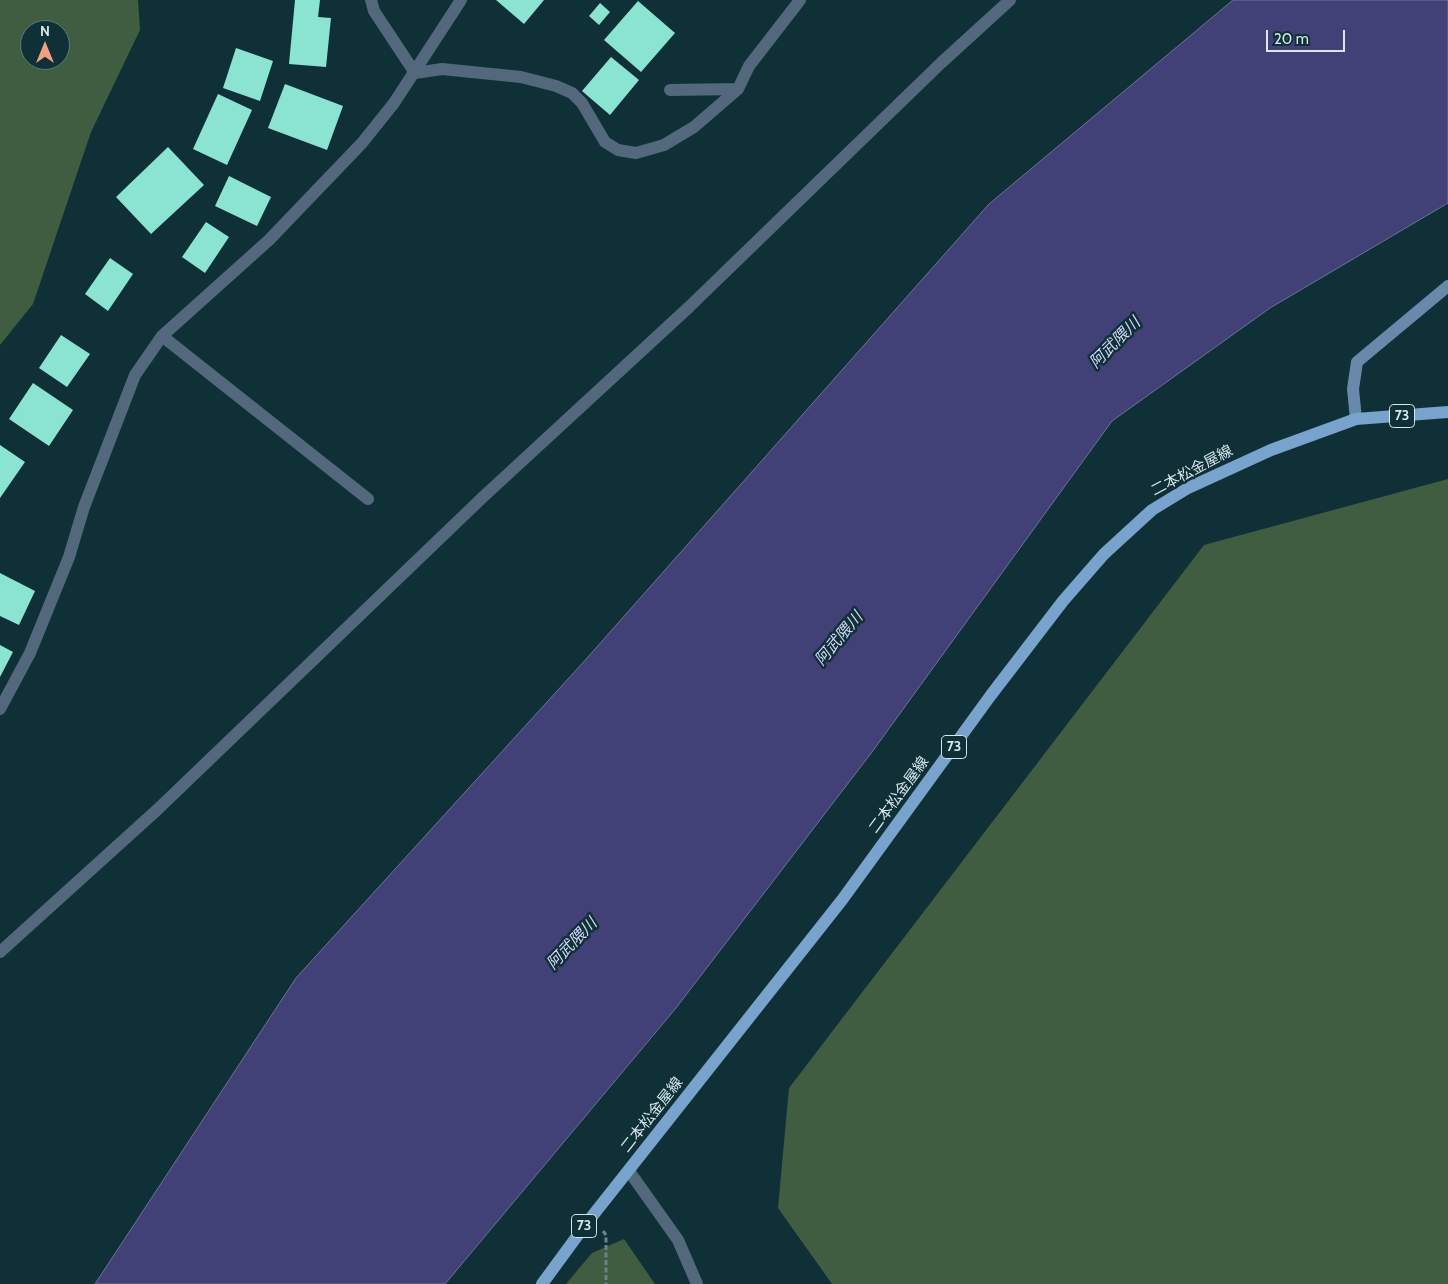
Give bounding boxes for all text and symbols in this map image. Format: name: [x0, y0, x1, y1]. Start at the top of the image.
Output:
north arrow: [20, 20, 70, 70]
scale bar: [1268, 20, 1347, 52]
text: N: [40, 22, 50, 40]
text: 20 m: [1274, 30, 1309, 48]
water label: 阿武隈川: [1086, 314, 1144, 372]
road number: 73: [1390, 404, 1414, 428]
street label: 二本松金屋線: [1148, 442, 1236, 500]
water label: 阿武隈川: [811, 608, 867, 670]
road number: 73: [942, 736, 966, 759]
street label: 二本松金屋線: [865, 753, 933, 837]
water label: 阿武隈川: [543, 914, 601, 974]
street label: 二本松金屋線: [617, 1074, 687, 1156]
road number: 73: [572, 1214, 596, 1238]

